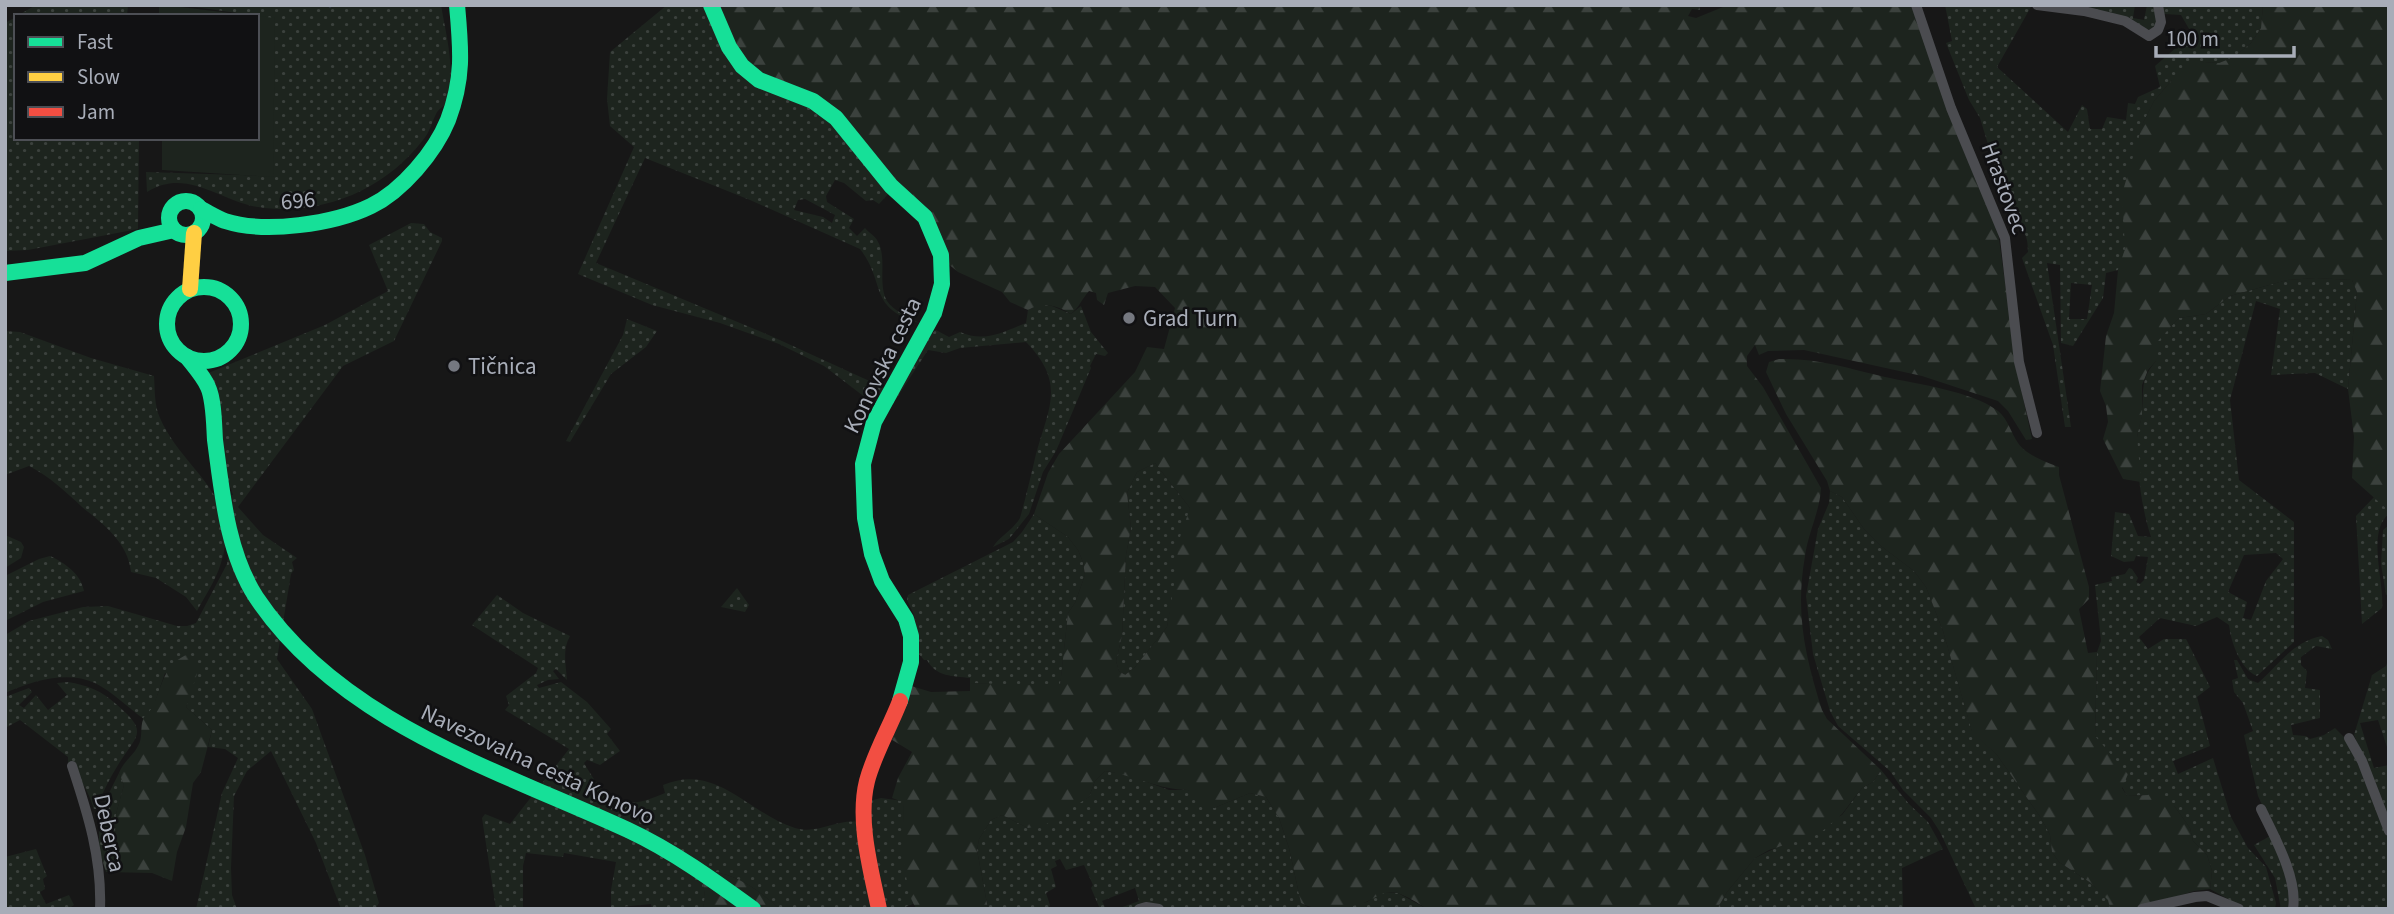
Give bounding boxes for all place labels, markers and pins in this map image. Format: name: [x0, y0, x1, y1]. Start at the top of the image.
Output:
place label: Grad Turn: [1143, 302, 1238, 335]
marker: Grad Turn: [1121, 310, 1137, 326]
place label: Tičnica: [468, 350, 537, 383]
marker: Tičnica: [446, 358, 462, 374]

